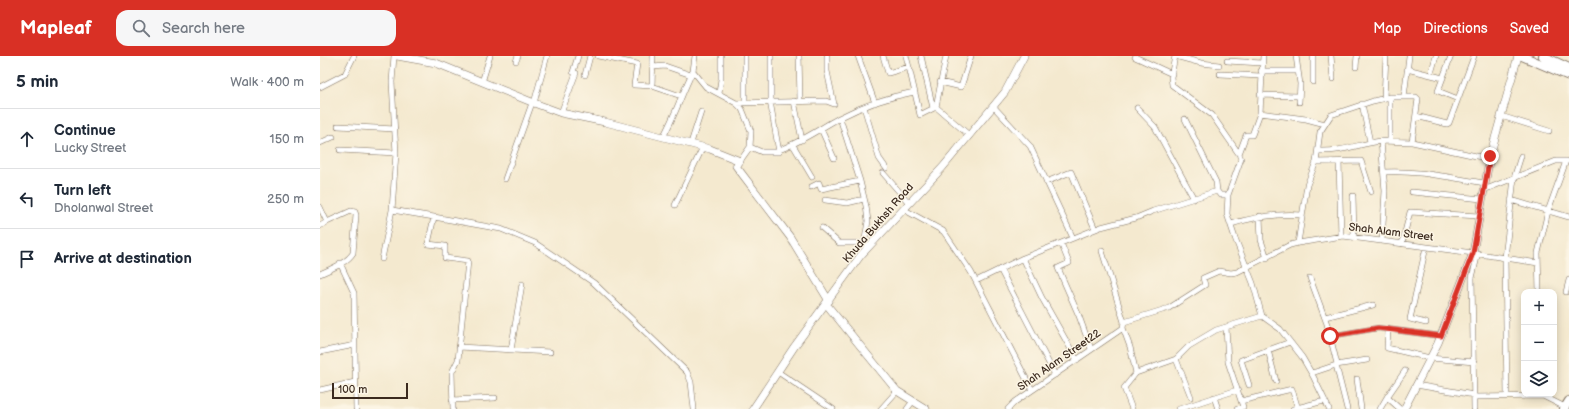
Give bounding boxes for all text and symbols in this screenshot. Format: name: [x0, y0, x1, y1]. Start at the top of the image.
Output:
search box: [116, 10, 396, 46]
text: Mapleaf: [20, 17, 92, 40]
icon: search: [130, 17, 152, 39]
text: Search here: [162, 19, 245, 38]
text: Map: [1373, 20, 1401, 37]
text: Directions: [1423, 20, 1488, 37]
text: Saved: [1510, 20, 1549, 37]
text: 5 min: [16, 72, 59, 92]
text: Walk · 400 m: [230, 74, 304, 90]
text: Continue: [54, 121, 116, 140]
icon: ahead: [16, 128, 38, 150]
text: 150 m: [270, 131, 304, 147]
text: Lucky Street: [54, 140, 126, 156]
route end: [1481, 147, 1499, 165]
text: Turn left: [54, 181, 111, 200]
street label: Khuda Bukhsh Road: [840, 181, 916, 265]
icon: left: [16, 188, 38, 210]
text: 250 m: [267, 191, 304, 207]
text: Dholanwal Street: [54, 200, 153, 216]
street label: Shah Alam Street: [1348, 220, 1435, 244]
icon: arrive: [16, 248, 38, 270]
text: Arrive at destination: [54, 249, 192, 268]
map controls: [1521, 289, 1557, 397]
button: +: [1521, 289, 1557, 325]
button: −: [1521, 325, 1557, 361]
street label: Shah Alam Street22: [1015, 326, 1103, 394]
route start: [1321, 327, 1339, 345]
button: layers: [1521, 361, 1557, 397]
scale bar: [332, 381, 408, 400]
text: 100 m: [338, 383, 367, 396]

